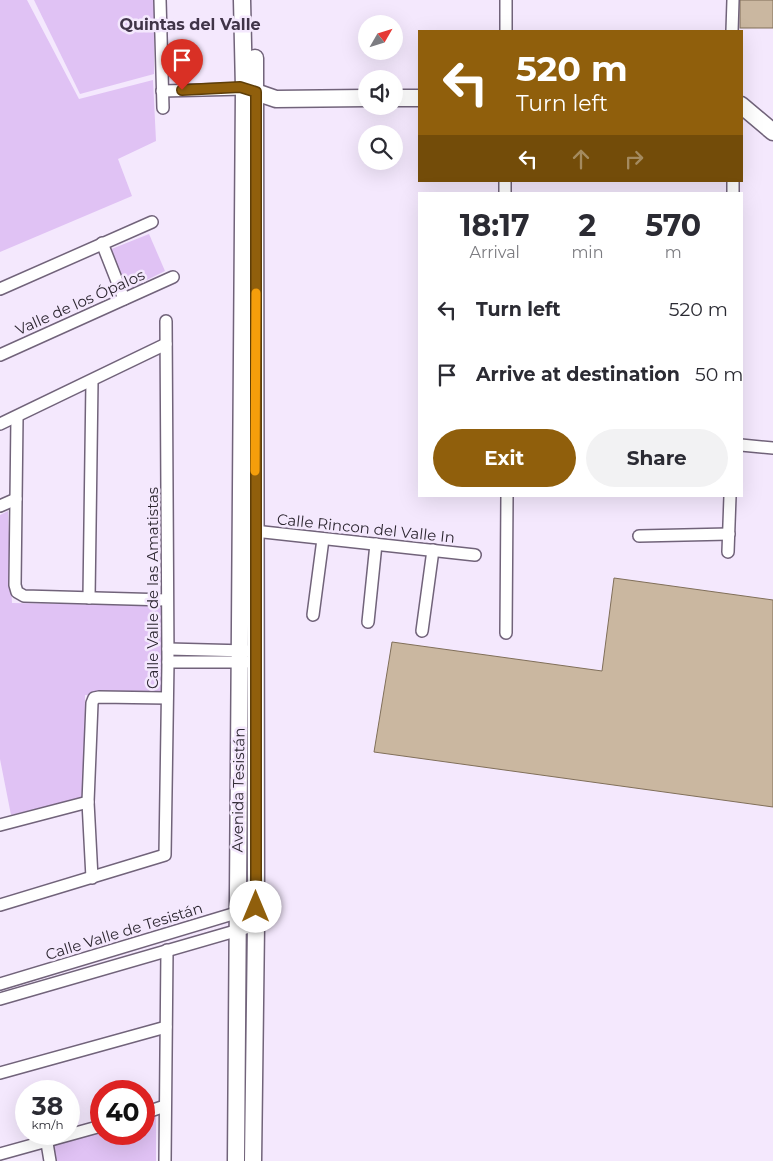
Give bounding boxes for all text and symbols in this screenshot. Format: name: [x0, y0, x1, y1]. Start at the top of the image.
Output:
district label: Quintas del Valle: [119, 15, 261, 34]
north arrow: [358, 15, 402, 60]
map controls: [358, 15, 403, 170]
pin: [161, 39, 203, 90]
icon: arrive: [168, 46, 196, 74]
text: 520 m: [516, 47, 628, 90]
icon: left: [433, 50, 498, 115]
button: sound: [358, 70, 403, 115]
text: Turn left: [516, 90, 608, 117]
button: search: [358, 125, 403, 170]
icon: left: [514, 145, 542, 173]
icon: ahead: [567, 145, 595, 173]
icon: right: [620, 145, 648, 173]
text: 18:17: [460, 207, 530, 244]
text: 2: [579, 207, 596, 244]
text: 570: [645, 207, 701, 244]
text: Arrival: [469, 243, 520, 262]
text: min: [571, 243, 603, 262]
text: m: [665, 243, 682, 262]
street label: Valle de los Ópalos: [12, 265, 148, 339]
icon: left: [433, 296, 461, 324]
text: Turn left: [476, 298, 561, 321]
text: 520 m: [669, 298, 728, 321]
icon: arrive: [433, 361, 461, 389]
text: Arrive at destination: [476, 363, 680, 386]
text: 50 m: [695, 363, 743, 386]
button: Exit: [433, 429, 576, 487]
button: Share: [586, 429, 728, 487]
street label: Calle Valle de las Amatistas: [143, 487, 162, 689]
street label: Calle Rincon del Valle In: [276, 509, 456, 547]
street label: Avenida Tesistán: [227, 727, 249, 853]
position arrow: [229, 880, 281, 932]
street label: Calle Valle de Tesistán: [43, 898, 205, 964]
speed limit sign: 40: [90, 1080, 155, 1145]
text: 38: [32, 1091, 63, 1121]
text: km/h: [31, 1117, 64, 1132]

